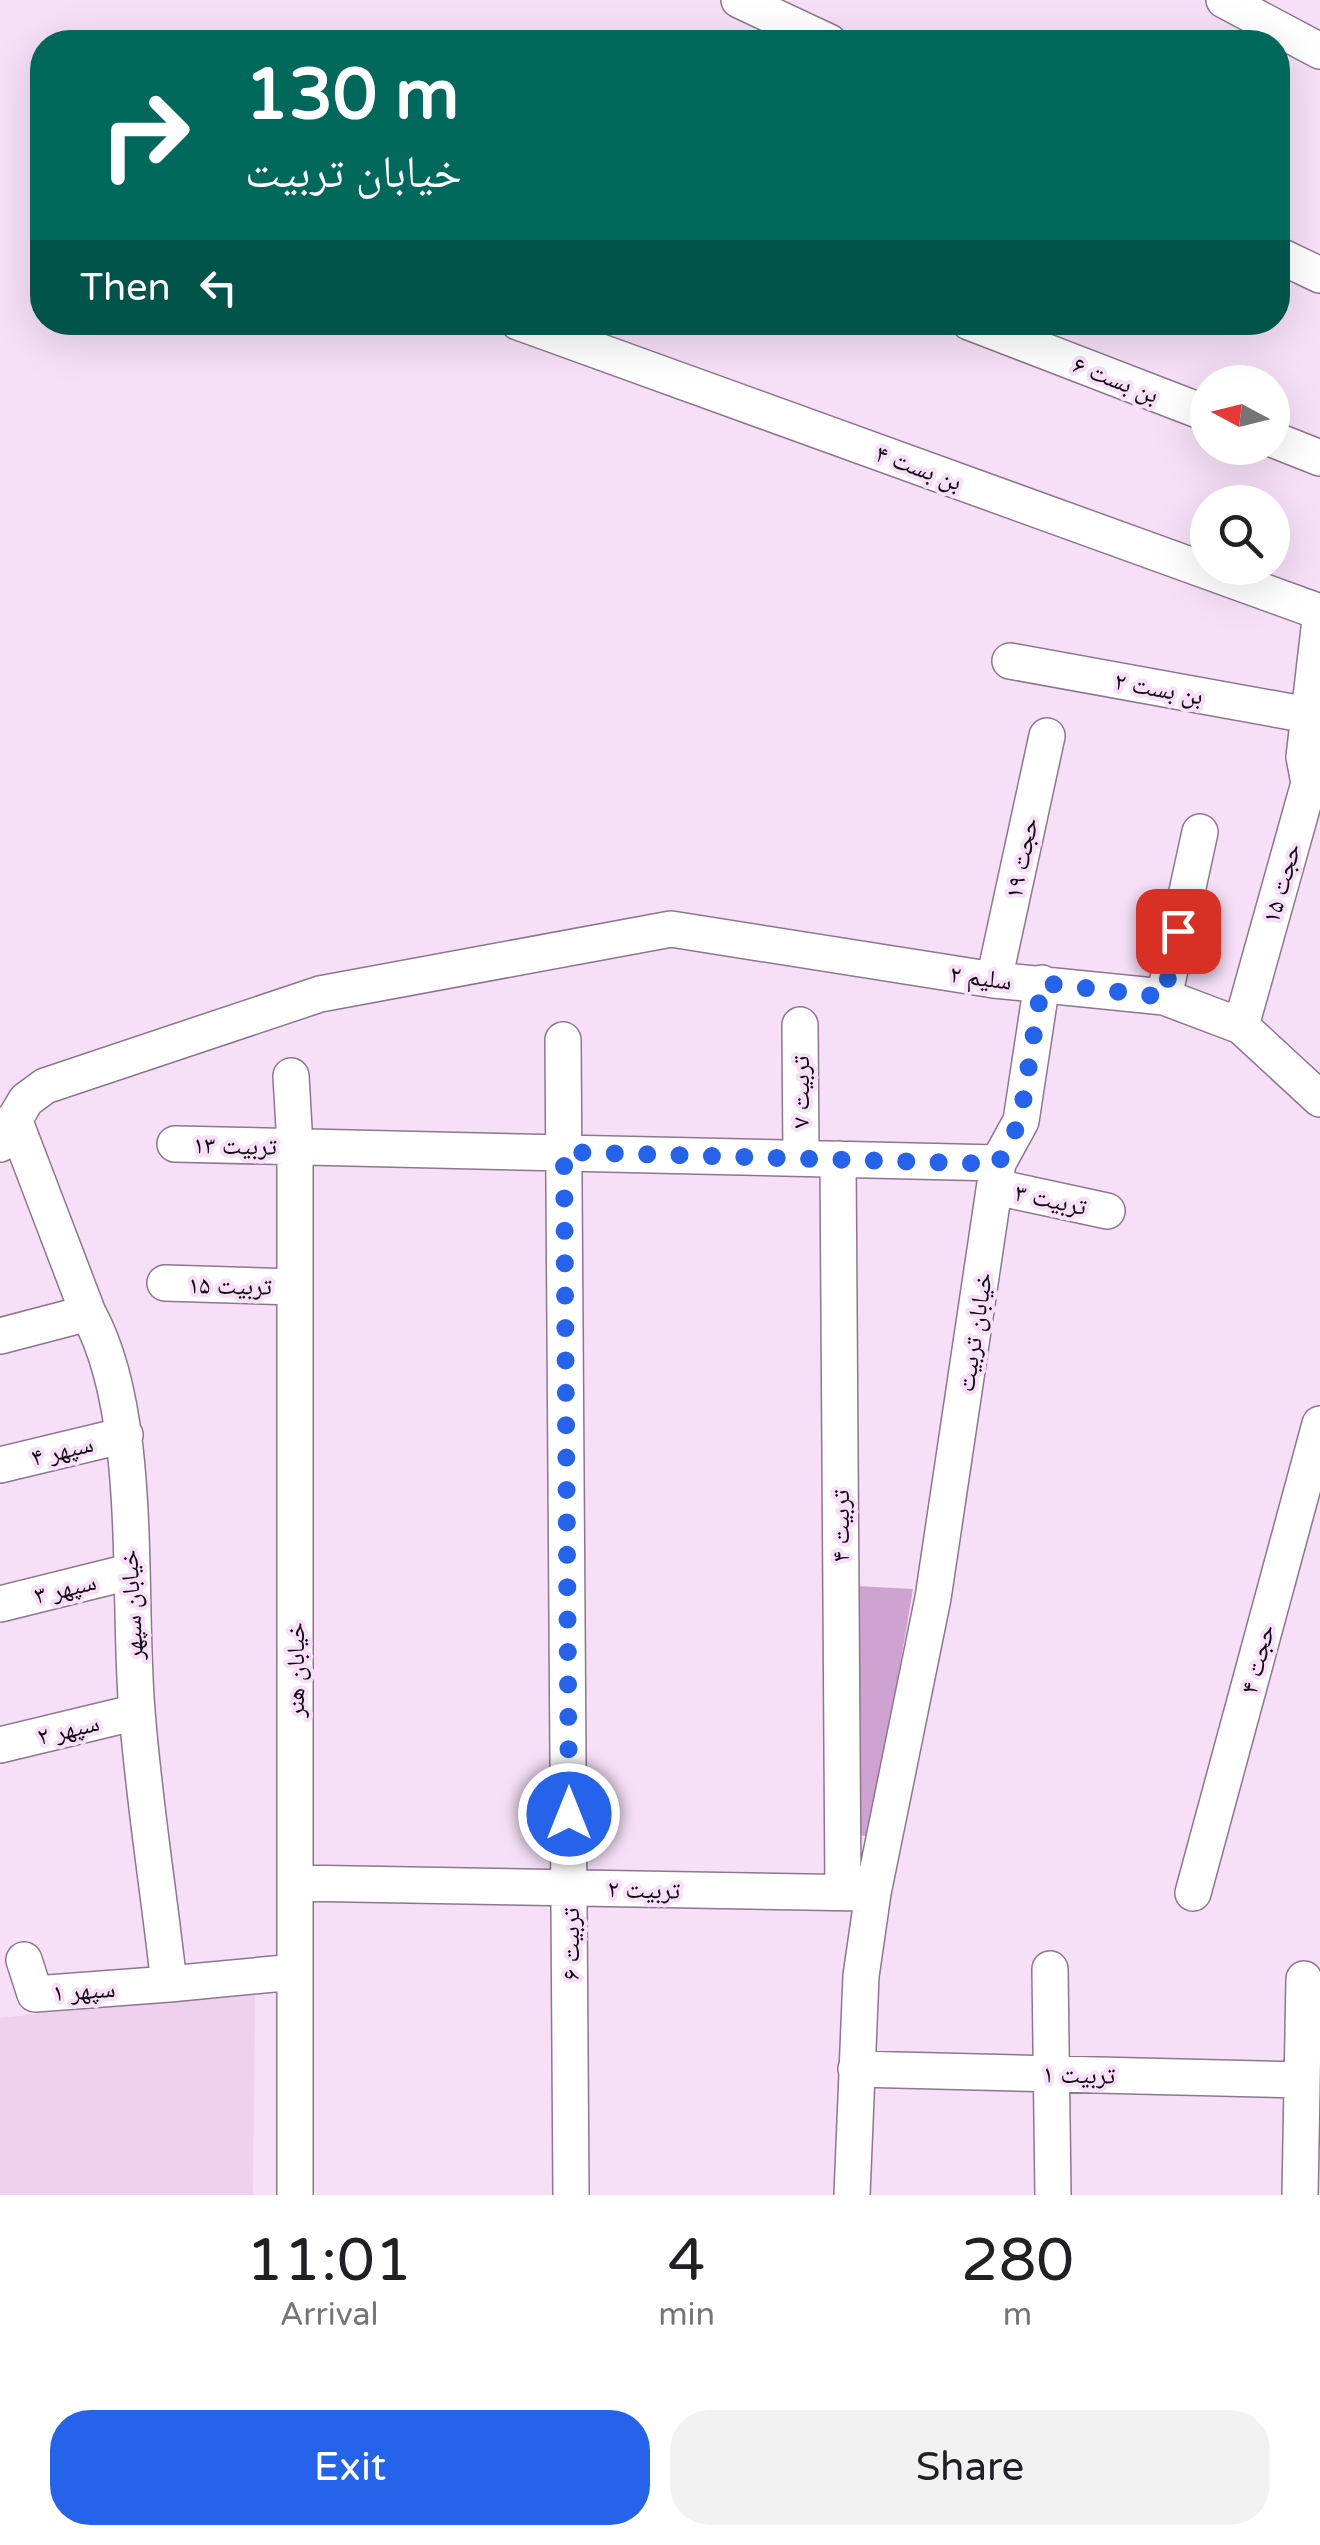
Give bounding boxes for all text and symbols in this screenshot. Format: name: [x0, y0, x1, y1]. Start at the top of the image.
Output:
text: 130 m: [245, 54, 459, 138]
icon: right: [80, 70, 210, 200]
text: خیابان تربیت: [245, 146, 462, 200]
icon: left: [191, 260, 246, 315]
text: Then: [80, 265, 171, 311]
street label: بن بست ۶: [1068, 350, 1163, 410]
north arrow: [1190, 365, 1290, 465]
map controls: [1190, 365, 1290, 585]
street label: بن بست ۴: [871, 439, 966, 497]
button: search: [1190, 485, 1290, 585]
street label: بن بست ۲: [1112, 666, 1206, 712]
street label: حجت ۱۹: [999, 815, 1045, 901]
street label: حجت ۱۵: [1256, 840, 1308, 927]
pin: [1136, 889, 1221, 974]
icon: arrive: [1151, 904, 1206, 959]
street label: سلیم ۲: [948, 959, 1014, 998]
street label: تربیت ۷: [786, 1056, 816, 1128]
street label: تربیت ۱۳: [193, 1130, 277, 1162]
street label: تربیت ۳: [1012, 1178, 1089, 1222]
street label: تربیت ۱۵: [188, 1270, 272, 1302]
street label: خیابان تربیت: [951, 1270, 999, 1394]
street label: سپهر ۴: [28, 1429, 96, 1473]
street label: تربیت ۴: [826, 1490, 856, 1562]
street label: خیابان سپهر: [114, 1549, 150, 1662]
street label: سپهر ۳: [31, 1567, 99, 1611]
street label: حجت ۴: [1234, 1621, 1282, 1697]
street label: خیابان هنر: [281, 1622, 311, 1719]
street label: سپهر ۲: [34, 1708, 102, 1752]
position arrow: [517, 1762, 621, 1866]
street label: تربیت ۲: [607, 1874, 681, 1906]
street label: تربیت ۶: [556, 1908, 586, 1980]
street label: سپهر ۱: [52, 1974, 116, 2008]
street label: تربیت ۱: [1042, 2059, 1116, 2091]
text: 11:01: [246, 2225, 412, 2297]
text: 4: [668, 2225, 705, 2297]
text: 280: [961, 2225, 1074, 2297]
text: Arrival: [280, 2296, 379, 2334]
text: min: [658, 2296, 715, 2334]
text: m: [1003, 2296, 1032, 2334]
button: Exit: [50, 2410, 650, 2525]
button: Share: [670, 2410, 1270, 2525]

